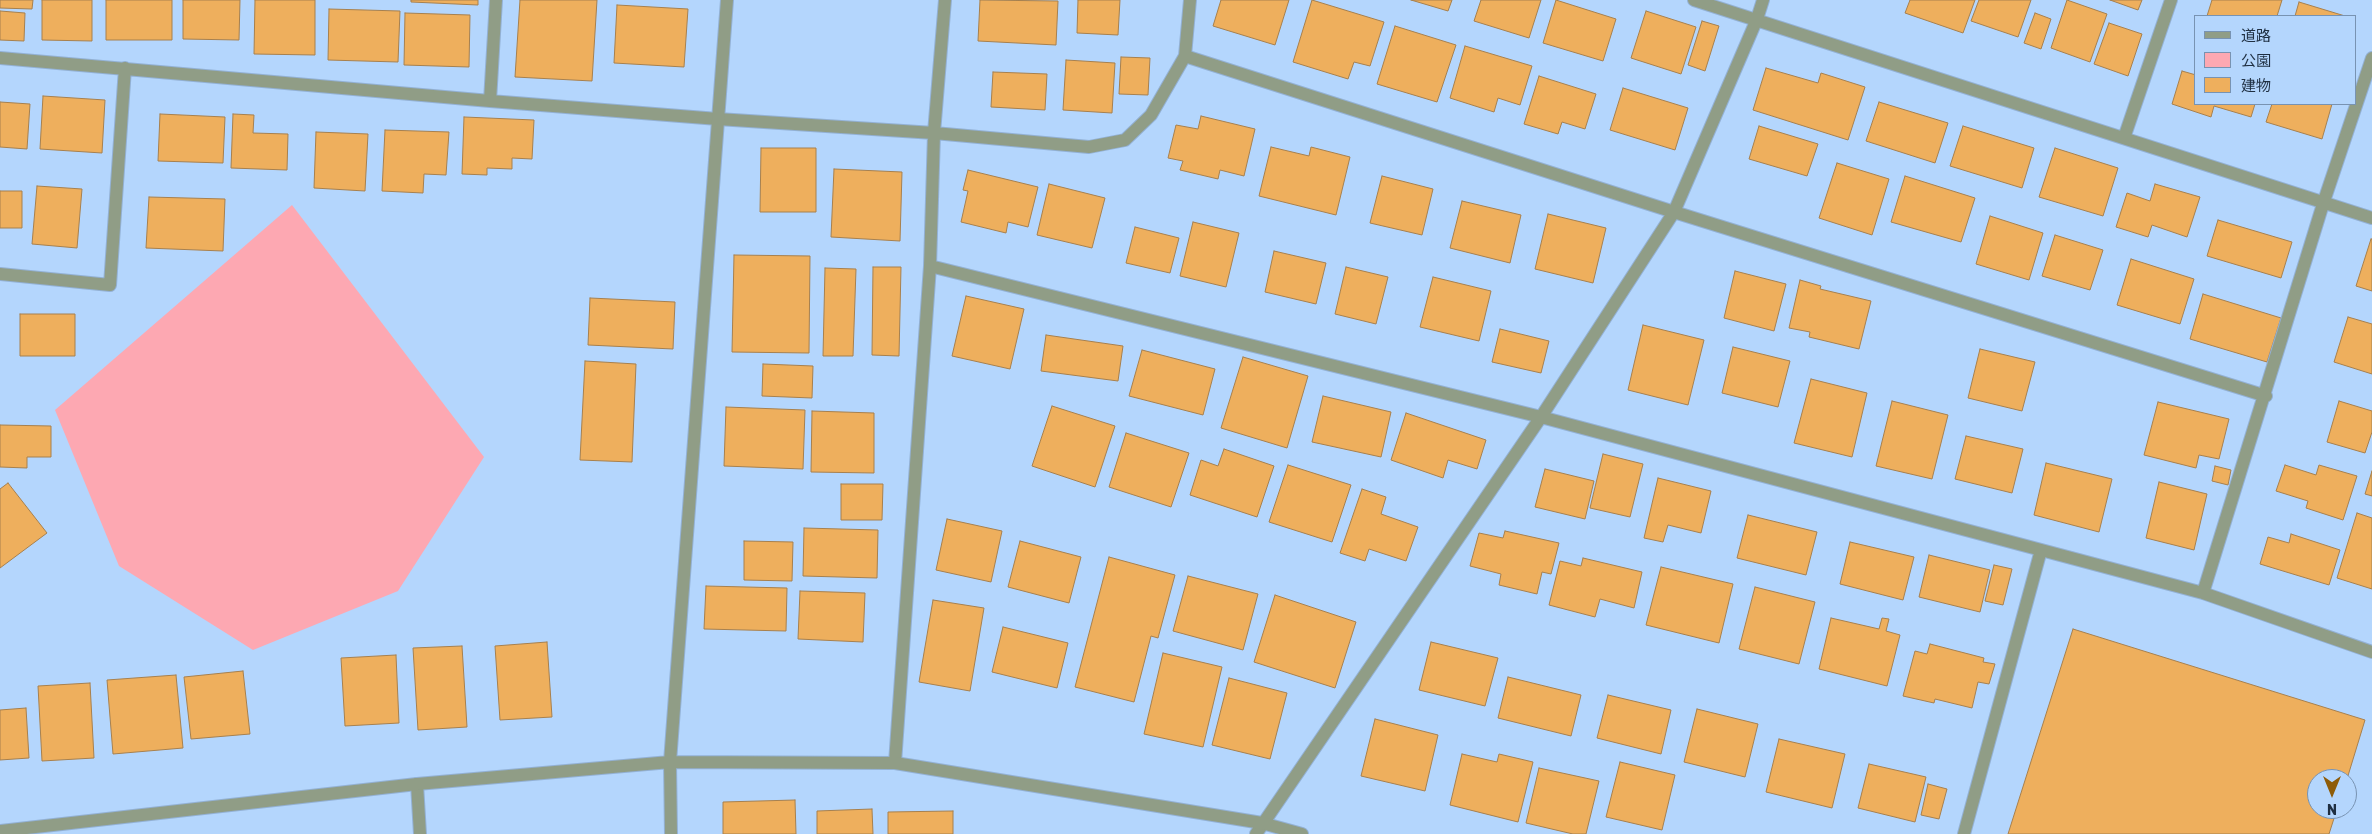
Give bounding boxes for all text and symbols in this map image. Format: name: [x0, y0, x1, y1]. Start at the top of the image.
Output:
legend: [2194, 15, 2357, 105]
text: 道路: [2241, 27, 2271, 45]
text: 公園: [2241, 52, 2271, 70]
text: 建物: [2241, 77, 2271, 95]
north arrow: [2307, 769, 2357, 819]
text: N: [2327, 800, 2337, 817]

